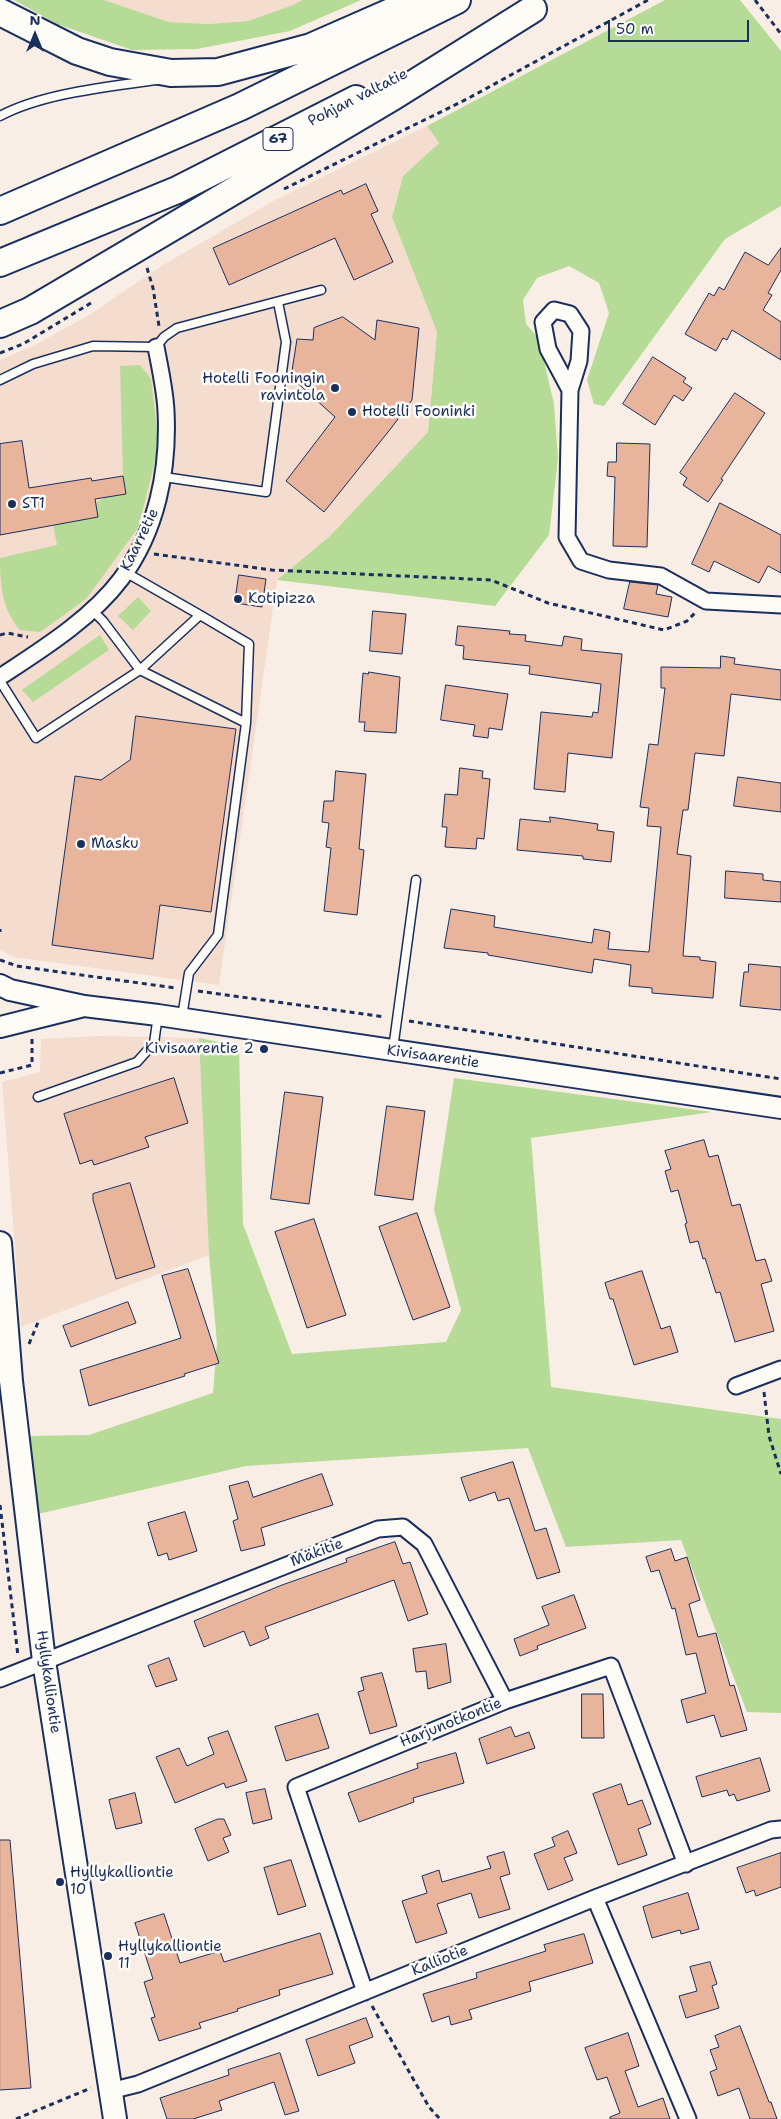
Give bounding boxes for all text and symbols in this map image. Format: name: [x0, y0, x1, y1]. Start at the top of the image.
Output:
north arrow: [10, 10, 60, 60]
scale bar: [611, 10, 752, 42]
text: N: [29, 11, 41, 29]
text: 50 m: [616, 19, 654, 39]
street label: Pohjan valtatie: [305, 65, 411, 131]
road number: 67: [263, 128, 293, 150]
place label: Hotelli Fooningin ravintola: [202, 370, 325, 405]
marker: Hotelli Fooningin ravintola: [329, 382, 341, 394]
place label: Hotelli Fooninki: [362, 403, 475, 421]
marker: Hotelli Fooninki: [346, 406, 358, 418]
place label: ST1: [22, 495, 45, 513]
marker: ST1: [6, 498, 18, 510]
street label: Kaarretie: [117, 506, 163, 574]
place label: Kotipizza: [248, 590, 315, 608]
marker: Kotipizza: [232, 593, 244, 605]
place label: Masku: [91, 835, 139, 853]
marker: Masku: [75, 838, 87, 850]
place label: Kivisaarentie 2: [145, 1040, 254, 1058]
street label: Kivisaarentie: [385, 1042, 481, 1072]
marker: Kivisaarentie 2: [258, 1043, 270, 1055]
street label: Mäkitie: [288, 1535, 346, 1571]
street label: Hyllykalliontie: [32, 1629, 64, 1735]
street label: Harjunotkontie: [397, 1694, 505, 1752]
place label: Hyllykalliontie 10: [70, 1864, 174, 1899]
marker: Hyllykalliontie 10: [54, 1876, 66, 1888]
place label: Hyllykalliontie 11: [118, 1938, 222, 1973]
street label: Kalliotie: [409, 1942, 471, 1980]
marker: Hyllykalliontie 11: [102, 1950, 114, 1962]

